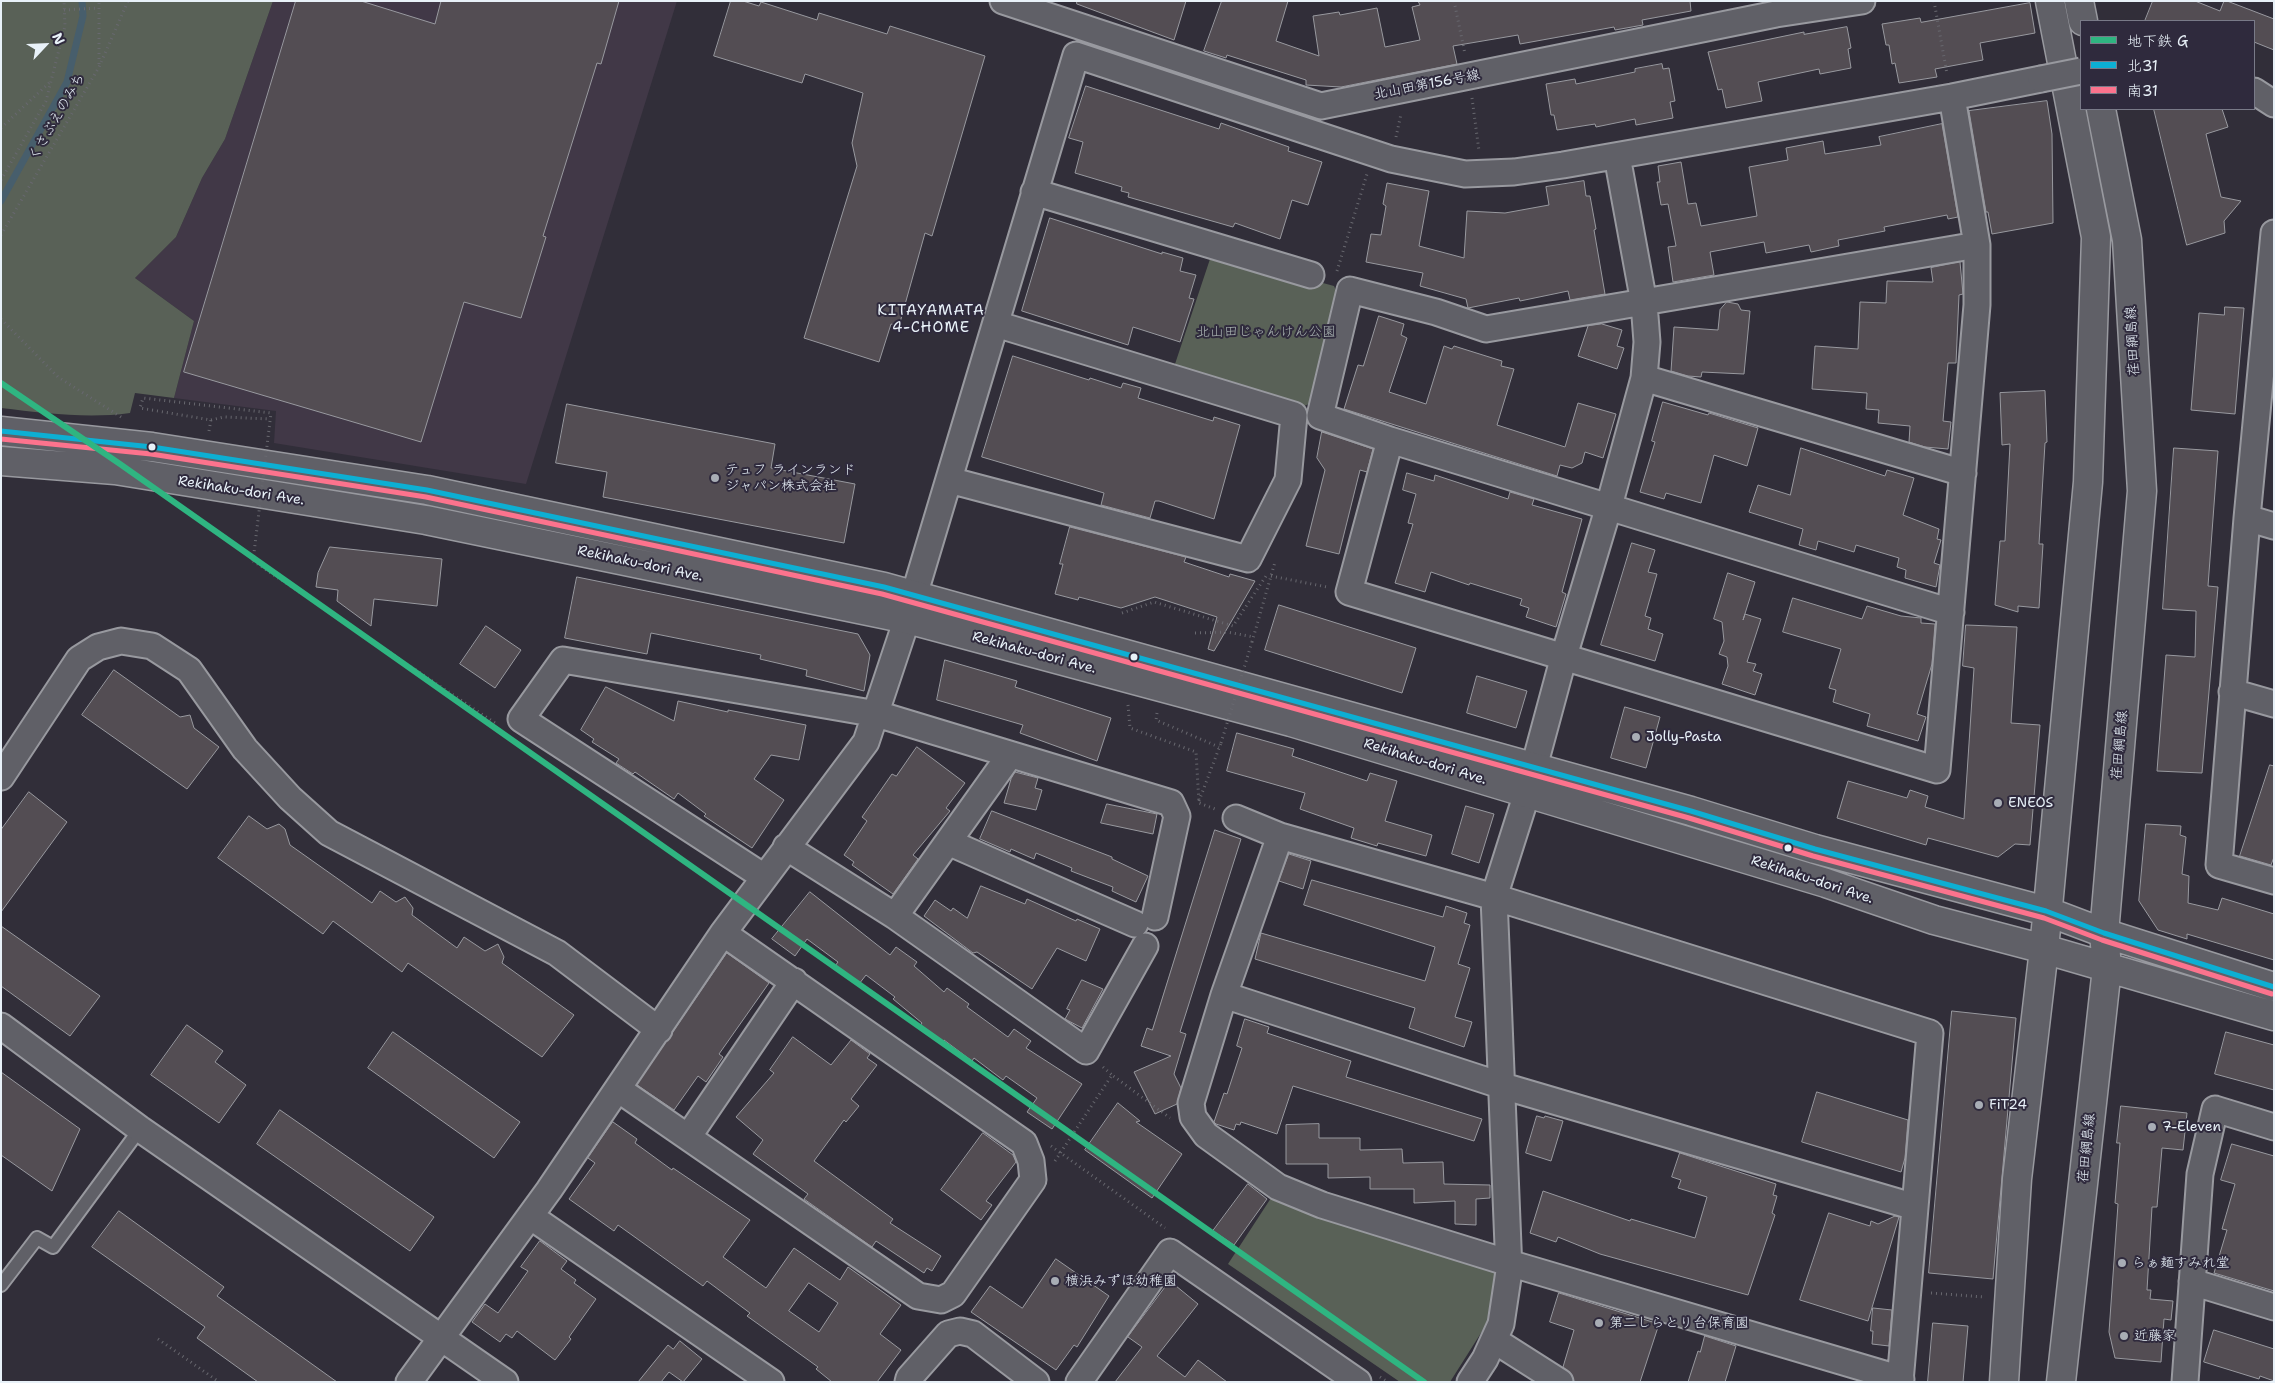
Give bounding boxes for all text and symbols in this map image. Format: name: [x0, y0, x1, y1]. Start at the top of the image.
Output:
north arrow: [20, 20, 70, 70]
legend: [2080, 20, 2255, 110]
text: N: [48, 30, 69, 47]
text: 地下鉄 G: [2127, 31, 2188, 51]
text: 北31: [2127, 56, 2158, 76]
street label: 北山田第156号線: [1373, 66, 1481, 104]
street label: くさぶえのみち: [25, 70, 89, 164]
text: 南31: [2127, 81, 2158, 101]
district label: KITAYAMATA 4-CHOME: [876, 302, 986, 337]
street label: 荏田綱島線: [2123, 306, 2143, 376]
park label: 北山田じゃんけん公園: [1196, 324, 1336, 340]
unlabelled marker: [147, 442, 157, 452]
place label: テュフ ラインランド ジャパン株式会社: [725, 462, 856, 494]
marker: テュフ ラインランド ジャパン株式会社: [709, 472, 721, 484]
street label: Rekihaku-dori Ave.: [177, 473, 305, 509]
street label: Rekihaku-dori Ave.: [576, 543, 704, 585]
street label: Rekihaku-dori Ave.: [970, 628, 1098, 678]
unlabelled marker: [1129, 652, 1139, 662]
street label: 荏田綱島線: [2109, 709, 2131, 781]
place label: Jolly-Pasta: [1646, 729, 1721, 745]
marker: Jolly-Pasta: [1630, 731, 1642, 743]
street label: Rekihaku-dori Ave.: [1362, 735, 1488, 789]
place label: ENEOS: [2008, 795, 2053, 811]
marker: ENEOS: [1992, 797, 2004, 809]
unlabelled marker: [1783, 843, 1793, 853]
street label: Rekihaku-dori Ave.: [1749, 852, 1875, 908]
place label: FiT24: [1989, 1097, 2027, 1113]
marker: FiT24: [1973, 1099, 1985, 1111]
street label: 荏田綱島線: [2075, 1112, 2099, 1184]
place label: 7-Eleven: [2162, 1119, 2221, 1135]
marker: 7-Eleven: [2146, 1121, 2158, 1133]
place label: らぁ麺すみれ堂: [2132, 1255, 2230, 1271]
marker: らぁ麺すみれ堂: [2116, 1257, 2128, 1269]
place label: 横浜みずほ幼稚園: [1065, 1273, 1177, 1289]
marker: 横浜みずほ幼稚園: [1049, 1275, 1061, 1287]
place label: 第二しらとり台保育園: [1609, 1315, 1749, 1331]
marker: 第二しらとり台保育園: [1593, 1317, 1605, 1329]
place label: 近藤家: [2134, 1328, 2176, 1344]
marker: 近藤家: [2118, 1330, 2130, 1342]

